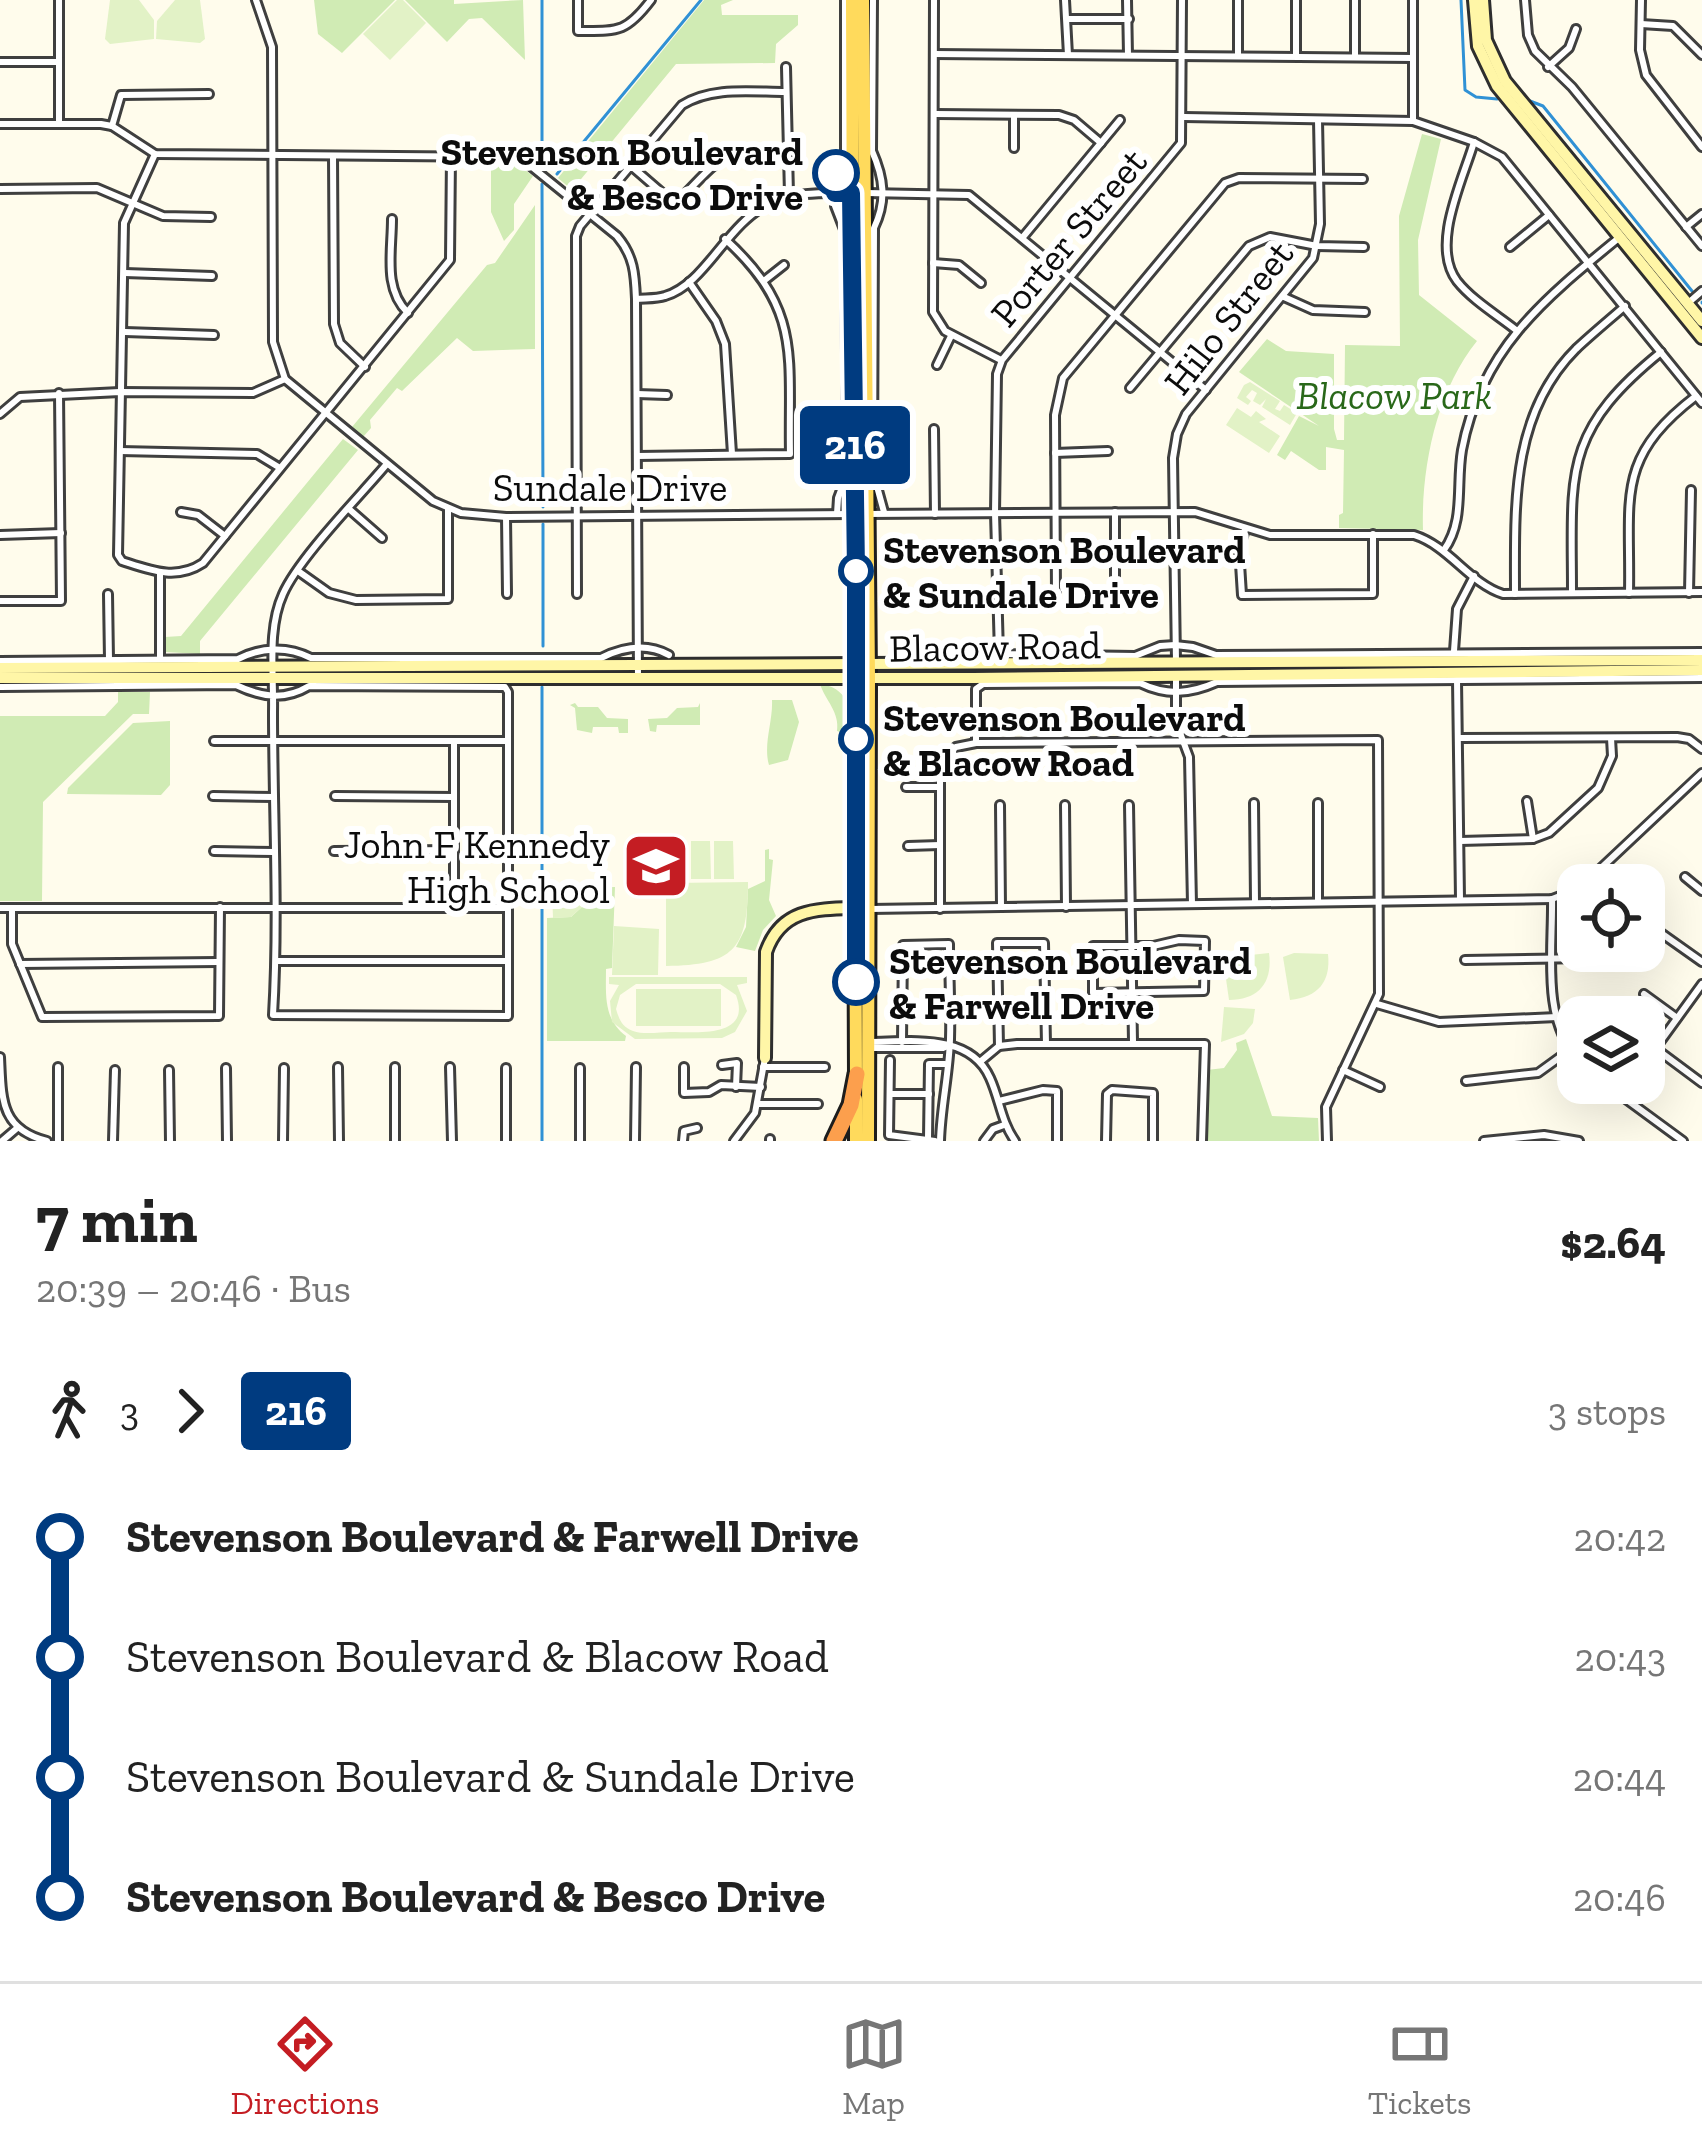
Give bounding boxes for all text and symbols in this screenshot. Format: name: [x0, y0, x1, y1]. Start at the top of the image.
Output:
place label: Stevenson Boulevard & Besco Drive: [440, 128, 803, 220]
street label: Porter Street: [980, 138, 1157, 336]
marker: Stevenson Boulevard & Besco Drive: [814, 151, 858, 195]
street label: Hilo Street: [1154, 231, 1303, 404]
park label: Blacow Park: [1296, 372, 1492, 419]
line badge: 216: [786, 406, 924, 484]
text: 216: [824, 419, 886, 470]
street label: Sundale Drive: [493, 464, 727, 511]
place label: Stevenson Boulevard & Sundale Drive: [883, 526, 1246, 618]
marker: Stevenson Boulevard & Sundale Drive: [840, 555, 872, 587]
street label: Blacow Road: [889, 621, 1101, 672]
place label: Stevenson Boulevard & Blacow Road: [883, 694, 1246, 786]
marker: Stevenson Boulevard & Blacow Road: [840, 723, 872, 755]
place label: John F Kennedy High School: [344, 821, 610, 913]
school or university icon: John F Kennedy High School: [621, 831, 691, 901]
map controls: [1557, 864, 1665, 1104]
button: locate: [1557, 864, 1665, 972]
place label: Stevenson Boulevard & Farwell Drive: [889, 937, 1252, 1029]
marker: Stevenson Boulevard & Farwell Drive: [834, 960, 878, 1004]
button: layers: [1557, 996, 1665, 1104]
text: 7 min: [36, 1180, 198, 1259]
text: $2.64: [1560, 1216, 1666, 1270]
text: 20:39 – 20:46 · Bus: [36, 1265, 351, 1312]
icon: walk: [36, 1378, 102, 1444]
icon: forward: [157, 1378, 223, 1444]
text: 216: [265, 1385, 327, 1436]
text: 3: [120, 1388, 139, 1435]
text: 3 stops: [1548, 1388, 1666, 1435]
text: Stevenson Boulevard & Farwell Drive: [126, 1510, 859, 1564]
text: 20:42: [1574, 1514, 1666, 1561]
text: Stevenson Boulevard & Blacow Road: [126, 1630, 829, 1684]
text: 20:43: [1575, 1634, 1666, 1681]
text: Stevenson Boulevard & Sundale Drive: [126, 1750, 855, 1804]
text: 20:44: [1573, 1754, 1666, 1801]
text: Stevenson Boulevard & Besco Drive: [126, 1870, 825, 1924]
text: 20:46: [1573, 1874, 1666, 1921]
tab: Directions: [231, 2011, 379, 2122]
tab: Map: [841, 2011, 907, 2122]
tab: Tickets: [1368, 2011, 1471, 2122]

